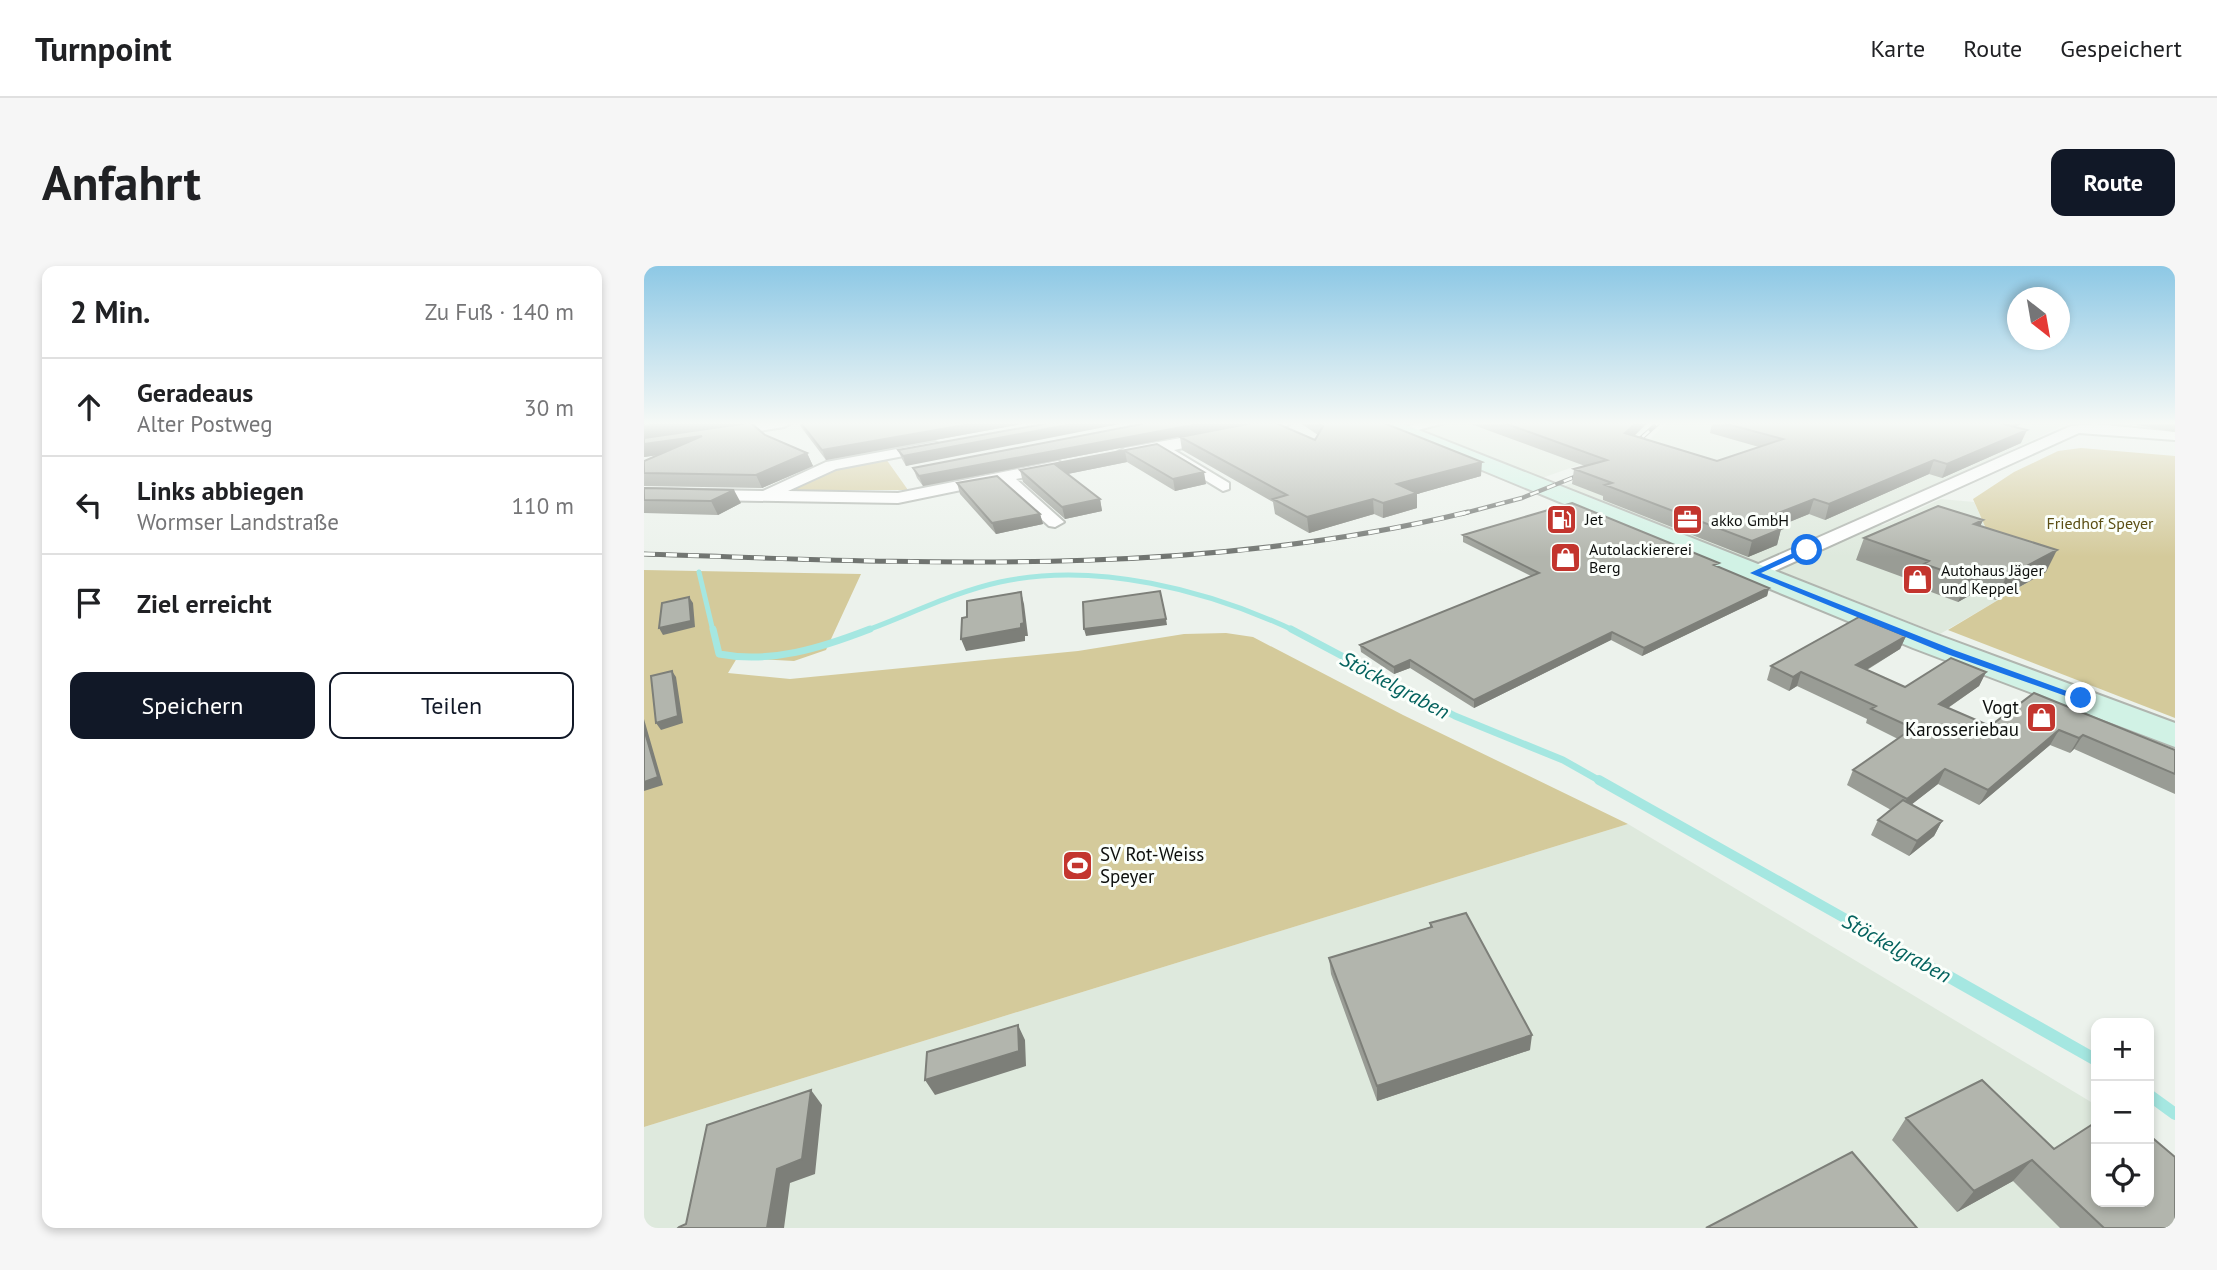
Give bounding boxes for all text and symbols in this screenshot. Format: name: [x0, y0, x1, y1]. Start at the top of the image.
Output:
text: Turnpoint: [35, 27, 172, 70]
text: Karte: [1870, 33, 1925, 64]
text: Route: [1963, 33, 2022, 64]
text: Gespeichert: [2060, 33, 2182, 64]
button: Route: [2051, 149, 2175, 216]
text: Anfahrt: [42, 150, 201, 214]
north arrow: [2007, 287, 2070, 350]
text: 2 Min.: [70, 292, 150, 331]
text: Zu Fuß · 140 m: [425, 297, 574, 326]
text: Geradeaus: [137, 376, 253, 409]
icon: ahead: [70, 388, 108, 426]
text: 30 m: [524, 393, 574, 422]
text: Alter Postweg: [137, 409, 273, 438]
text: Links abbiegen: [137, 474, 304, 507]
icon: left: [70, 486, 108, 524]
text: 110 m: [512, 491, 574, 520]
fuel station icon: Jet: [1545, 502, 1579, 536]
office icon: akko GmbH: [1671, 503, 1705, 537]
text: Wormser Landstraße: [137, 507, 339, 536]
place label: Jet: [1584, 509, 1604, 529]
place label: akko GmbH: [1711, 510, 1789, 530]
park label: Friedhof Speyer: [2046, 513, 2154, 533]
route start: [1791, 534, 1822, 565]
place label: Autolackiererei Berg: [1589, 539, 1692, 577]
shop icon: Autolackiererei Berg: [1549, 541, 1583, 575]
place label: Autohaus Jäger und Keppel: [1941, 560, 2044, 598]
shop icon: Autohaus Jäger und Keppel: [1901, 562, 1935, 596]
icon: arrive: [70, 584, 108, 622]
text: Ziel erreicht: [137, 587, 272, 620]
water label: Stöckelgraben: [1336, 645, 1454, 725]
button: Speichern: [70, 672, 315, 739]
button: Teilen: [329, 672, 574, 739]
route end: [2065, 682, 2096, 713]
place label: Vogt Karosseriebau: [1905, 695, 2020, 741]
shop icon: Vogt Karosseriebau: [2025, 701, 2059, 735]
place label: SV Rot-Weiss Speyer: [1100, 842, 1204, 888]
sports icon: SV Rot-Weiss Speyer: [1060, 848, 1094, 882]
water label: Stöckelgraben: [1838, 907, 1956, 989]
map controls: [2091, 1018, 2154, 1207]
button: +: [2091, 1018, 2154, 1081]
button: −: [2091, 1081, 2154, 1144]
button: locate: [2091, 1144, 2154, 1207]

